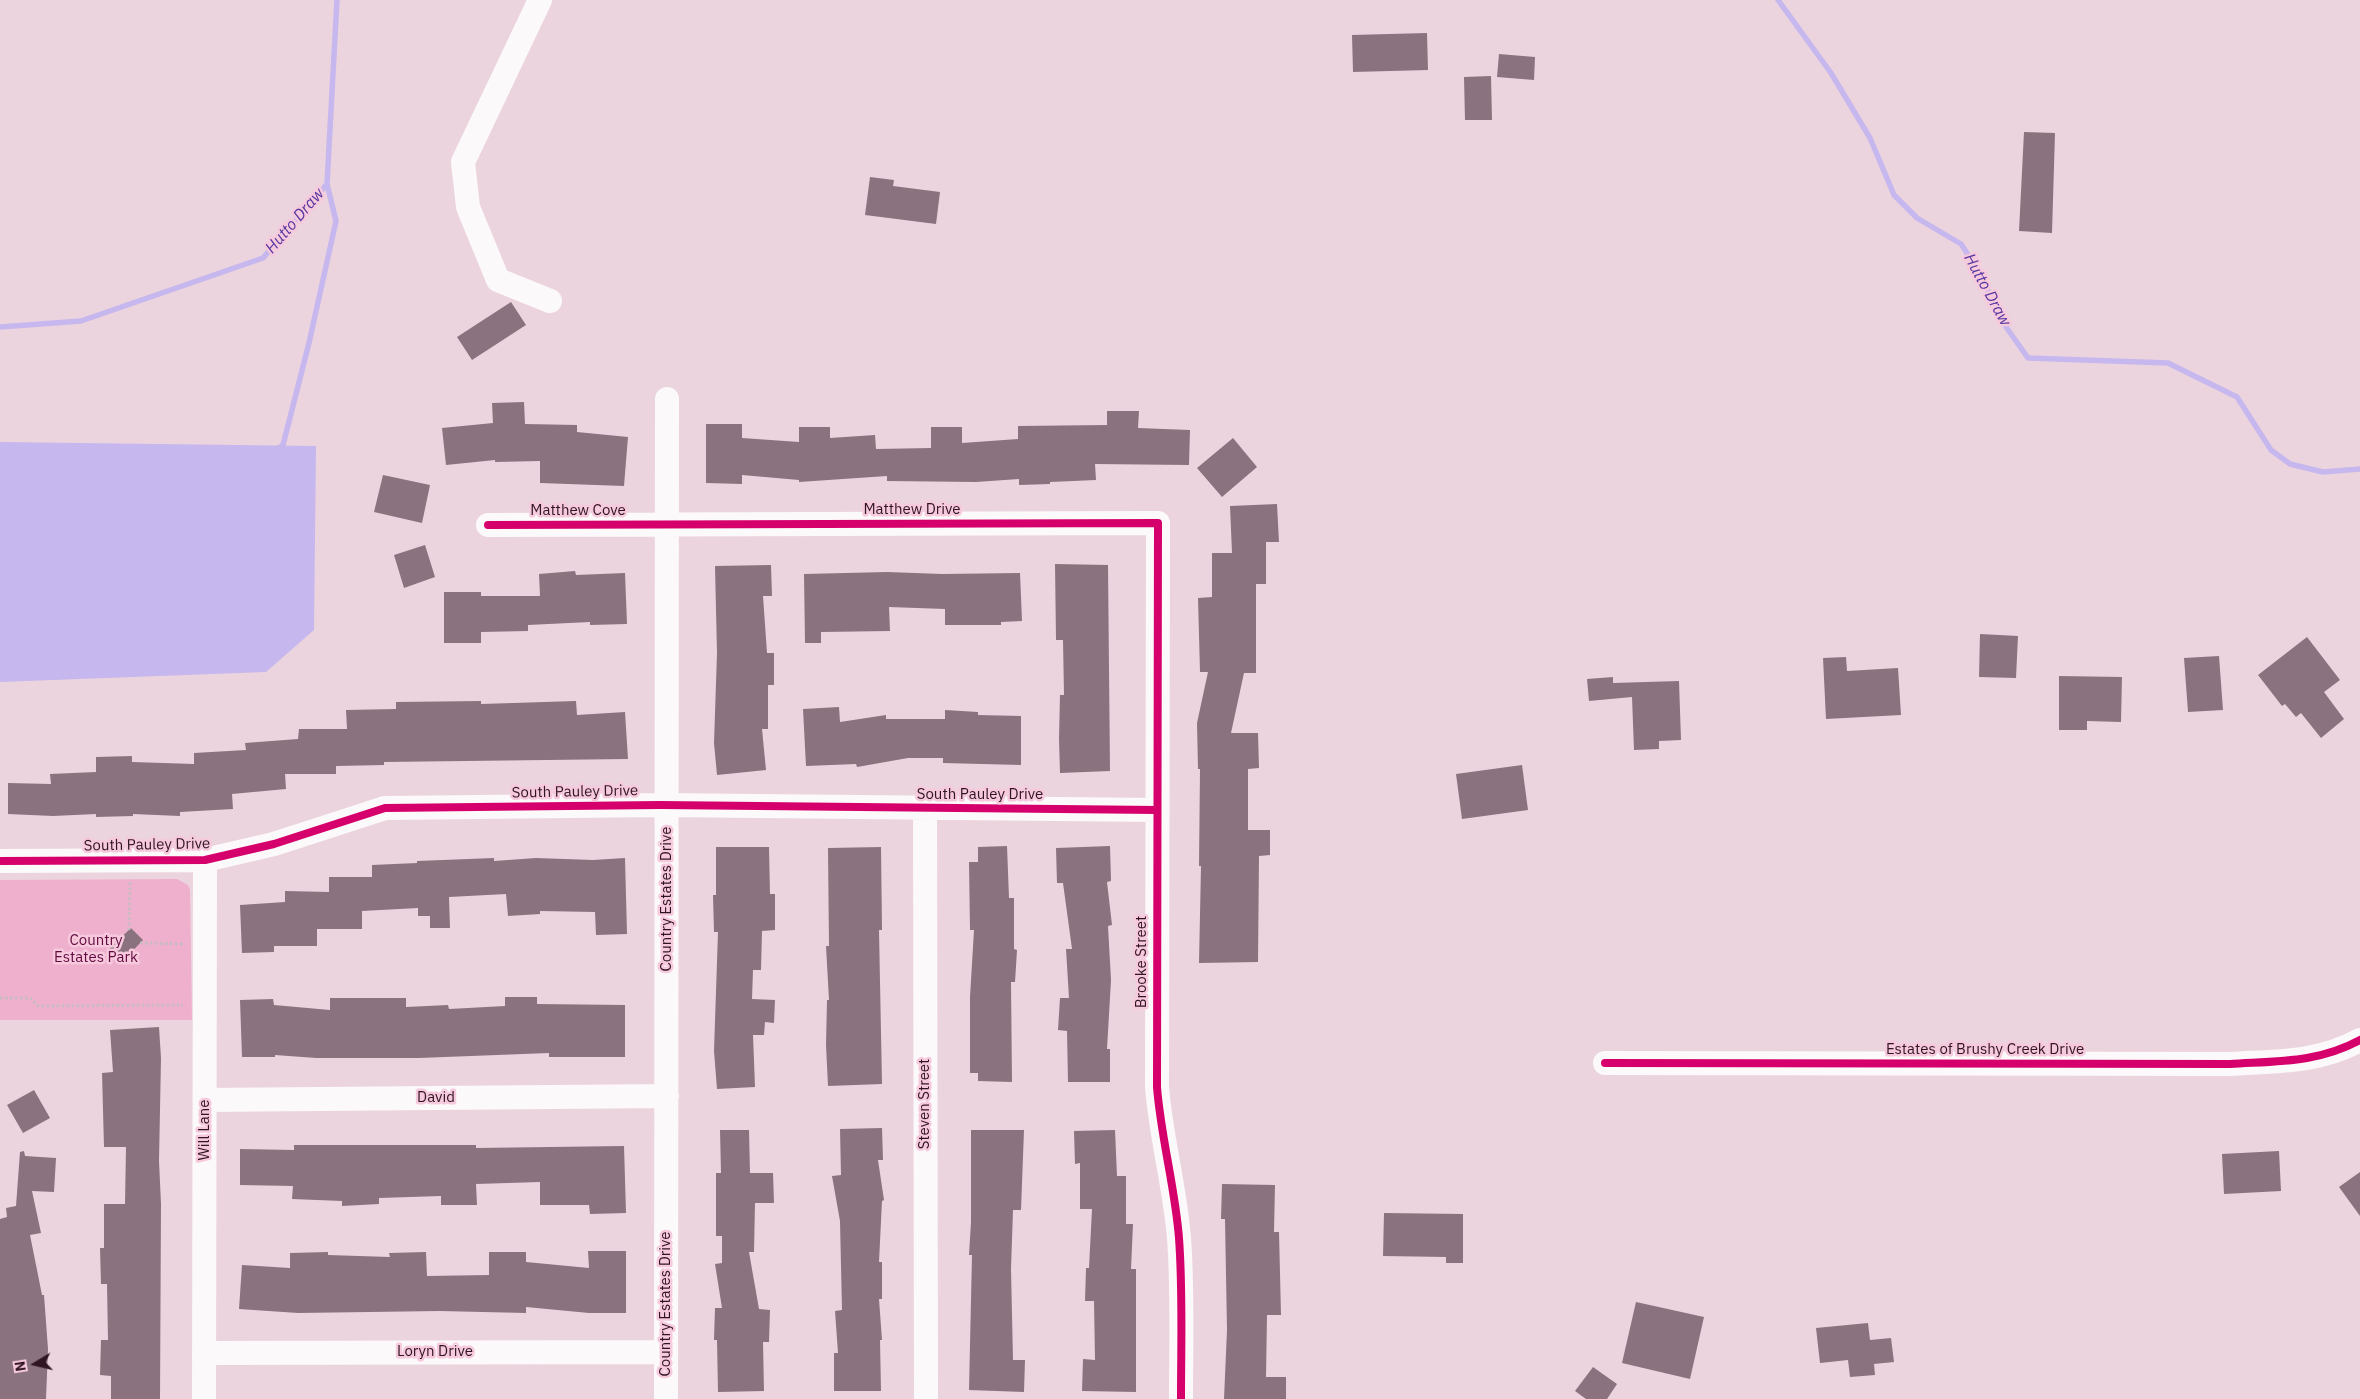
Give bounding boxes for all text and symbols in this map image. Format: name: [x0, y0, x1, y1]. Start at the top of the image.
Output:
water label: Hutto Draw: [262, 185, 328, 257]
water label: Hutto Draw: [1959, 250, 2015, 330]
street label: Matthew Drive: [863, 501, 961, 519]
street label: Matthew Cove: [530, 502, 626, 520]
street label: South Pauley Drive: [512, 782, 638, 802]
street label: South Pauley Drive: [917, 786, 1043, 804]
street label: Country Estates Drive: [658, 826, 676, 972]
street label: South Pauley Drive: [84, 835, 210, 855]
street label: Brooke Street: [1133, 916, 1151, 1008]
park label: Country Estates Park: [54, 932, 138, 967]
street label: Estates of Brushy Creek Drive: [1886, 1041, 2084, 1059]
street label: Steven Street: [916, 1059, 934, 1149]
street label: David: [417, 1089, 455, 1107]
street label: Will Lane: [196, 1099, 214, 1161]
street label: Country Estates Drive: [657, 1231, 675, 1377]
north arrow: [10, 1339, 60, 1389]
street label: Loryn Drive: [397, 1343, 473, 1361]
text: N: [11, 1360, 30, 1373]

